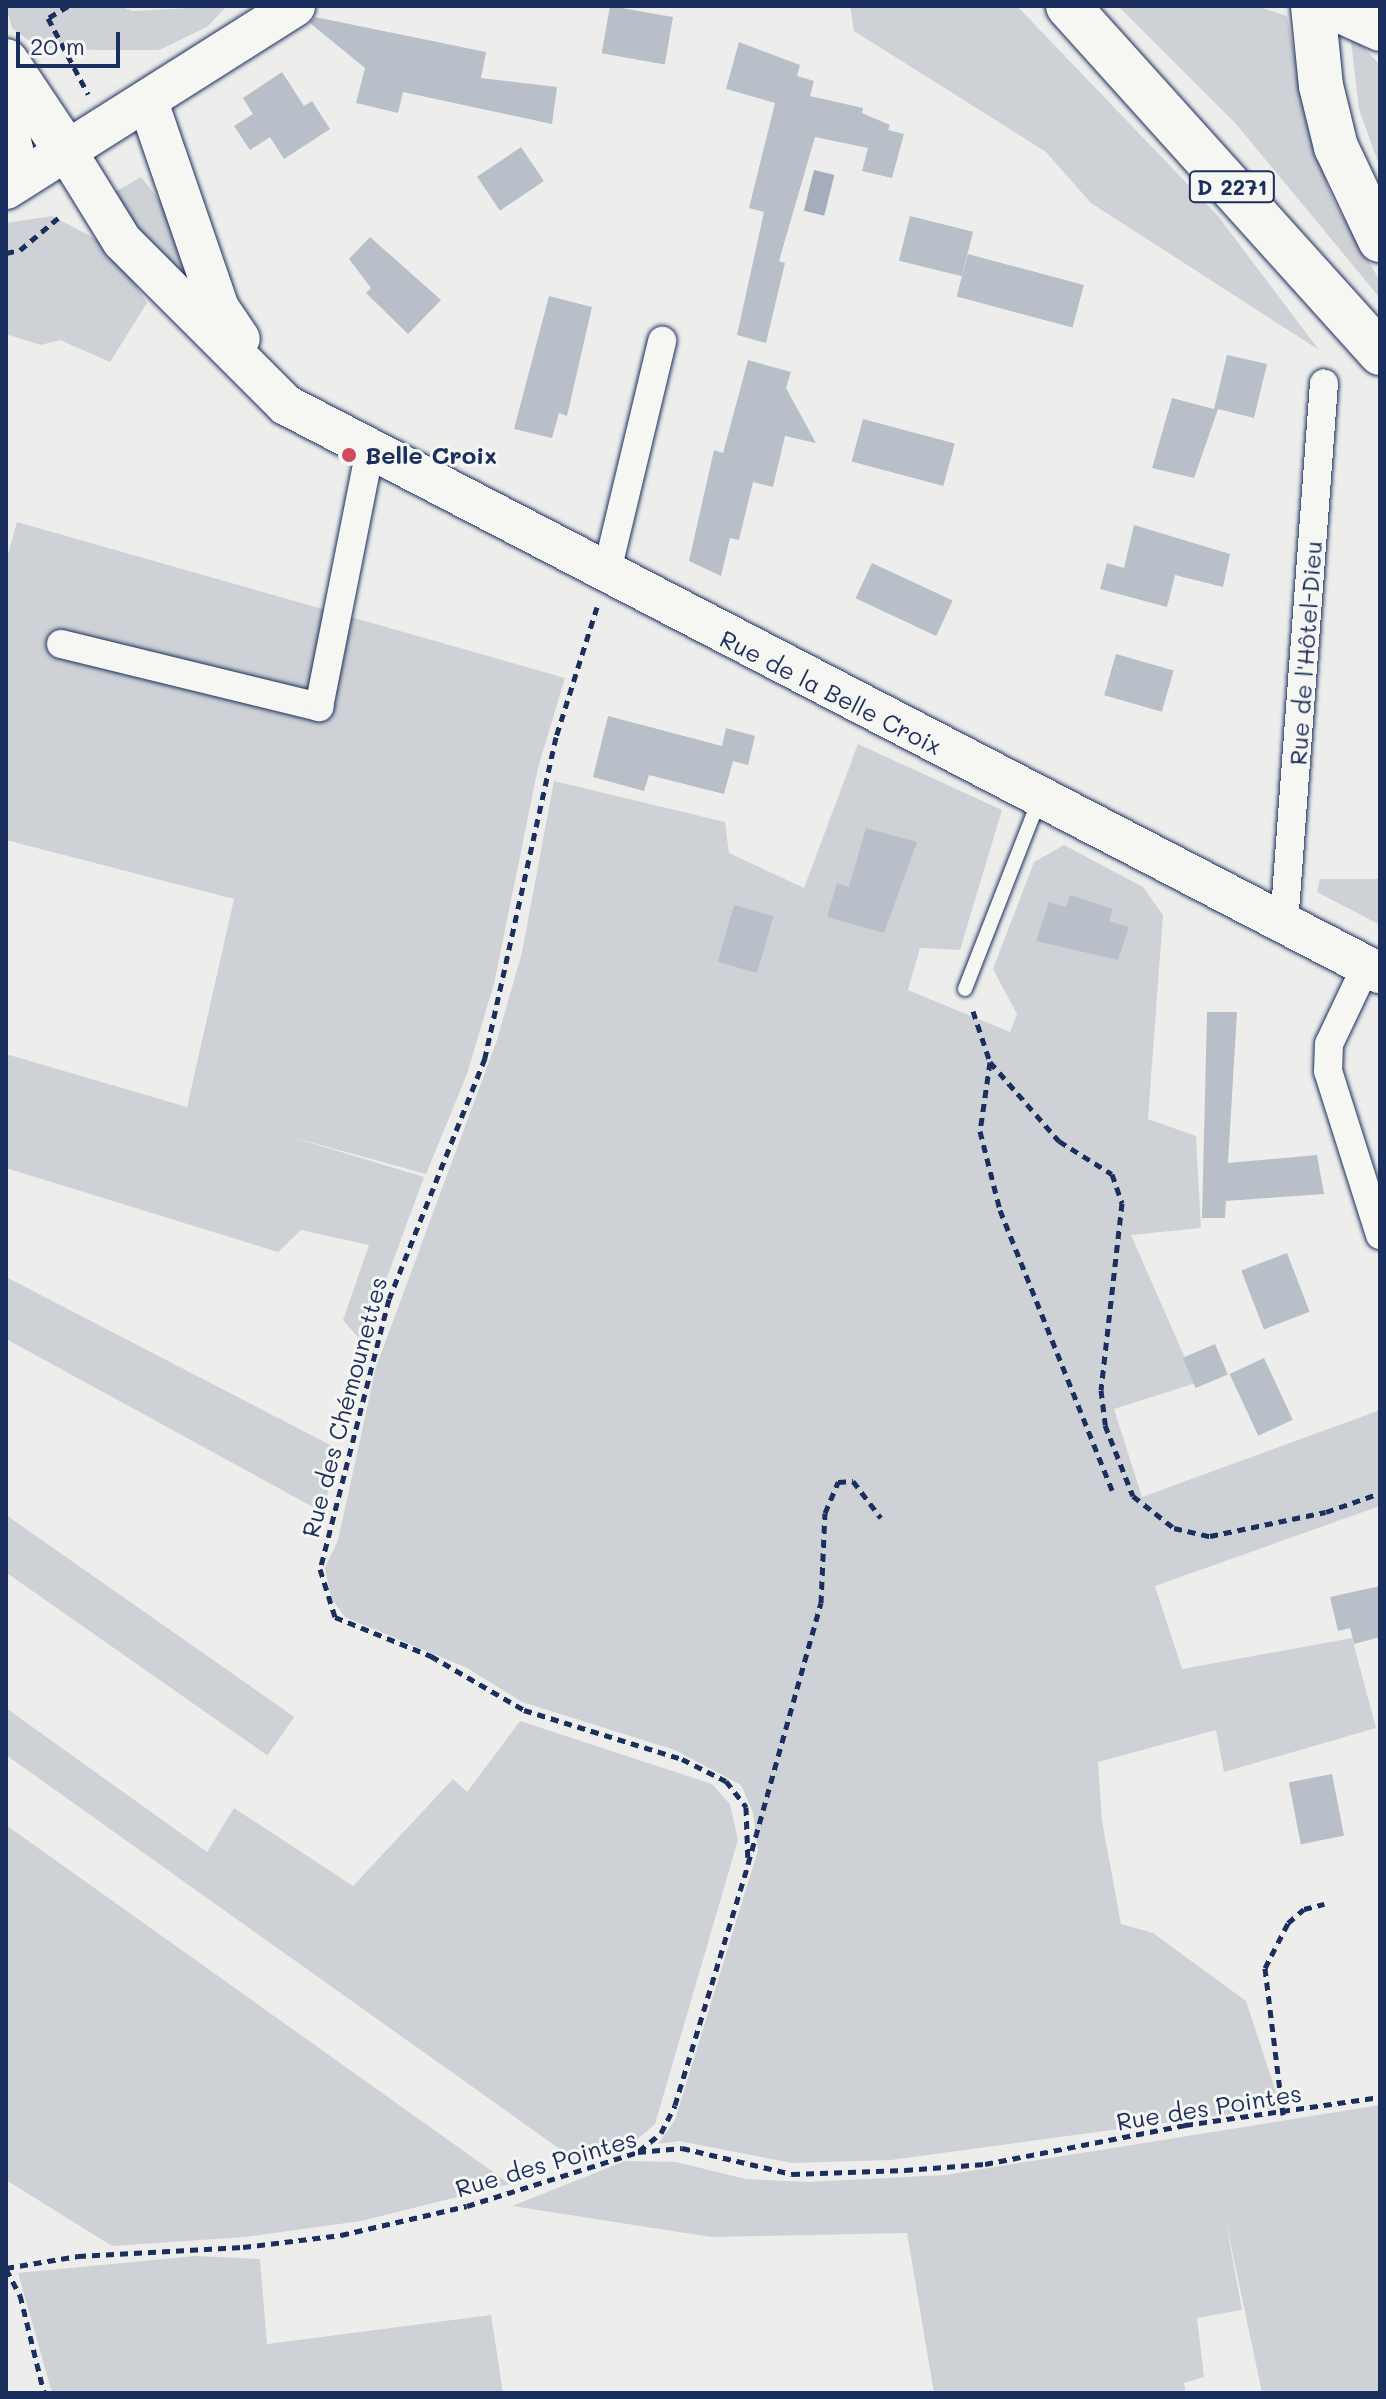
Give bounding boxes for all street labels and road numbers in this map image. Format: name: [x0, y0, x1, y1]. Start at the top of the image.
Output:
road number: D 2271: [1188, 169, 1276, 205]
street label: Rue de l'Hôtel-Dieu: [1283, 540, 1327, 766]
street label: Rue de la Belle Croix: [715, 624, 947, 760]
street label: Rue des Chémounettes: [295, 1274, 393, 1540]
street label: Rue des Pointes: [1114, 2078, 1304, 2136]
street label: Rue des Pointes: [452, 2123, 640, 2203]

